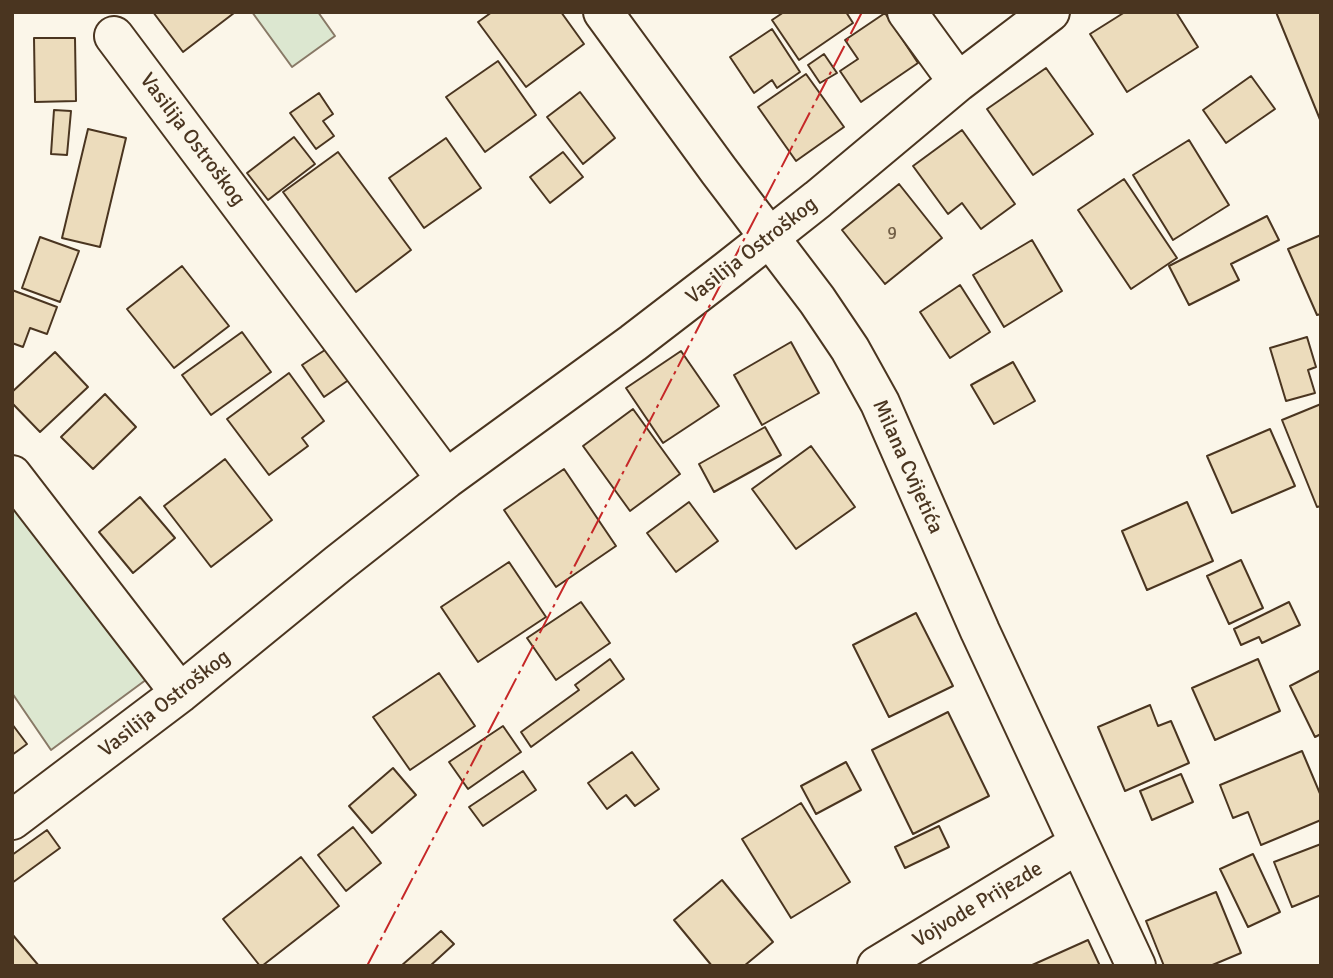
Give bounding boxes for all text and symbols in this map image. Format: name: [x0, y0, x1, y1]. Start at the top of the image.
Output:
street label: Vasilija Ostroškog: [134, 69, 250, 211]
street label: Vasilija Ostroškog: [681, 192, 823, 310]
house number: 9: [887, 223, 897, 245]
street label: Milana Cvijetića: [866, 396, 948, 538]
street label: Vasilija Ostroškog: [94, 645, 236, 763]
street label: Vojvode Prijezde: [909, 856, 1047, 954]

